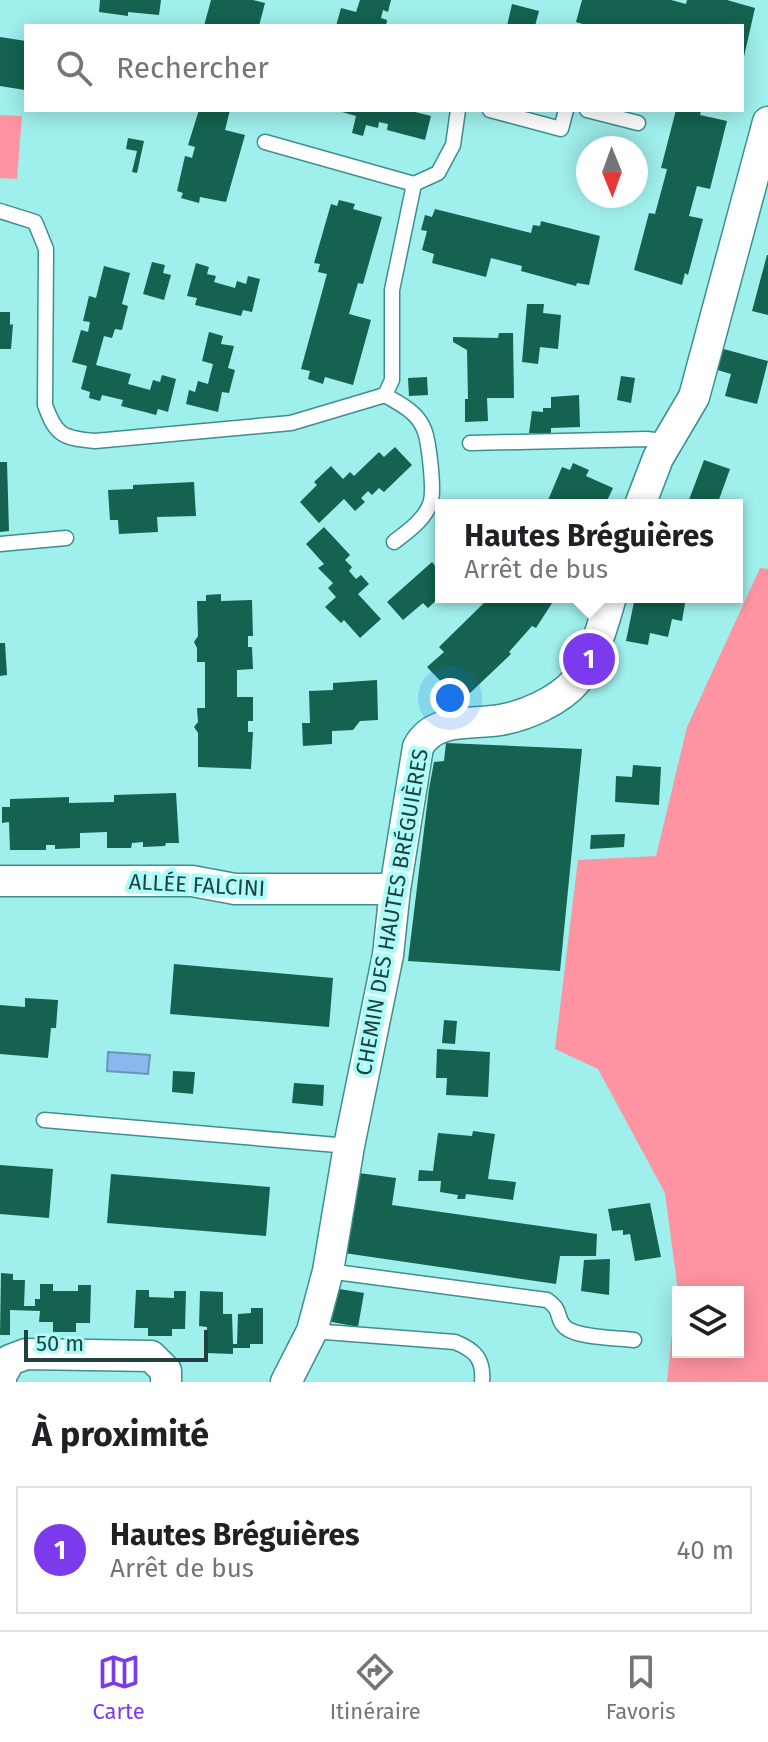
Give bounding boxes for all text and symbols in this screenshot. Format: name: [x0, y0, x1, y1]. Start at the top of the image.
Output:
search box: [24, 24, 744, 112]
icon: search: [52, 46, 96, 90]
text: Rechercher: [116, 50, 269, 86]
north arrow: [576, 136, 648, 208]
popup: [435, 499, 743, 603]
text: Hautes Bréguières: [464, 518, 714, 554]
text: Arrêt de bus: [464, 554, 608, 585]
pin: 1: [563, 629, 615, 689]
your location: [430, 678, 470, 718]
street label: CHEMIN DES HAUTES BRÉGUIÈRES: [350, 746, 434, 1078]
street label: ALLÉE FALCINI: [128, 868, 266, 902]
map controls: [672, 1286, 744, 1358]
button: layers: [672, 1286, 744, 1358]
scale bar: [24, 1326, 208, 1362]
text: 50 m: [36, 1330, 84, 1357]
text: À proximité: [32, 1414, 209, 1455]
text: Hautes Bréguières: [110, 1517, 360, 1553]
text: 1: [54, 1535, 66, 1566]
text: 40 m: [676, 1535, 734, 1566]
text: Arrêt de bus: [110, 1553, 254, 1584]
tab: Carte: [92, 1650, 145, 1725]
tab: Itinéraire: [330, 1650, 421, 1725]
tab: Favoris: [606, 1650, 676, 1725]

